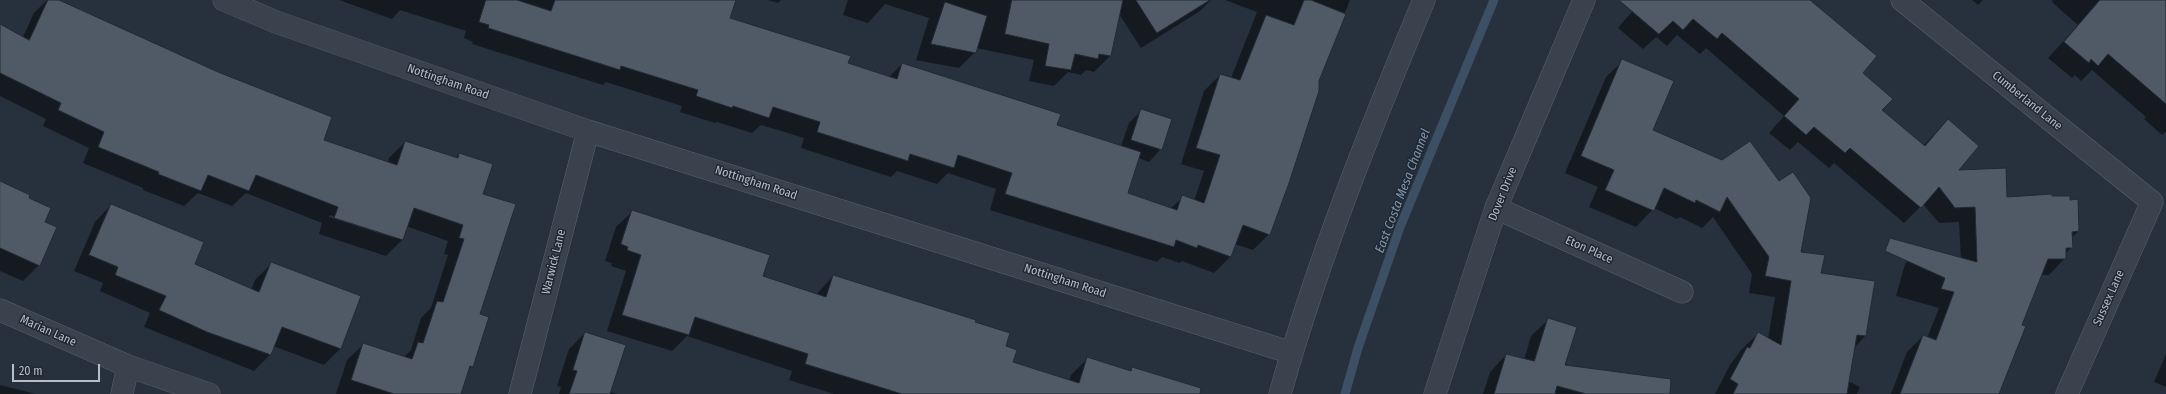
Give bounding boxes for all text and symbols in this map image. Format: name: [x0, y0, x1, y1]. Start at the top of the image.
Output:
street label: Nottingham Road: [405, 61, 491, 103]
street label: Cumberland Lane: [1989, 68, 2065, 134]
water label: East Costa Mesa Channel: [1372, 127, 1434, 255]
street label: Nottingham Road: [713, 163, 799, 203]
street label: Dover Drive: [1486, 165, 1520, 223]
street label: Warwick Lane: [539, 228, 569, 296]
street label: Eton Place: [1563, 233, 1615, 267]
street label: Nottingham Road: [1022, 261, 1108, 301]
street label: Sussex Lane: [2090, 268, 2128, 328]
street label: Marian Lane: [18, 312, 78, 350]
scale bar: [14, 356, 102, 382]
text: 20 m: [19, 364, 43, 378]

